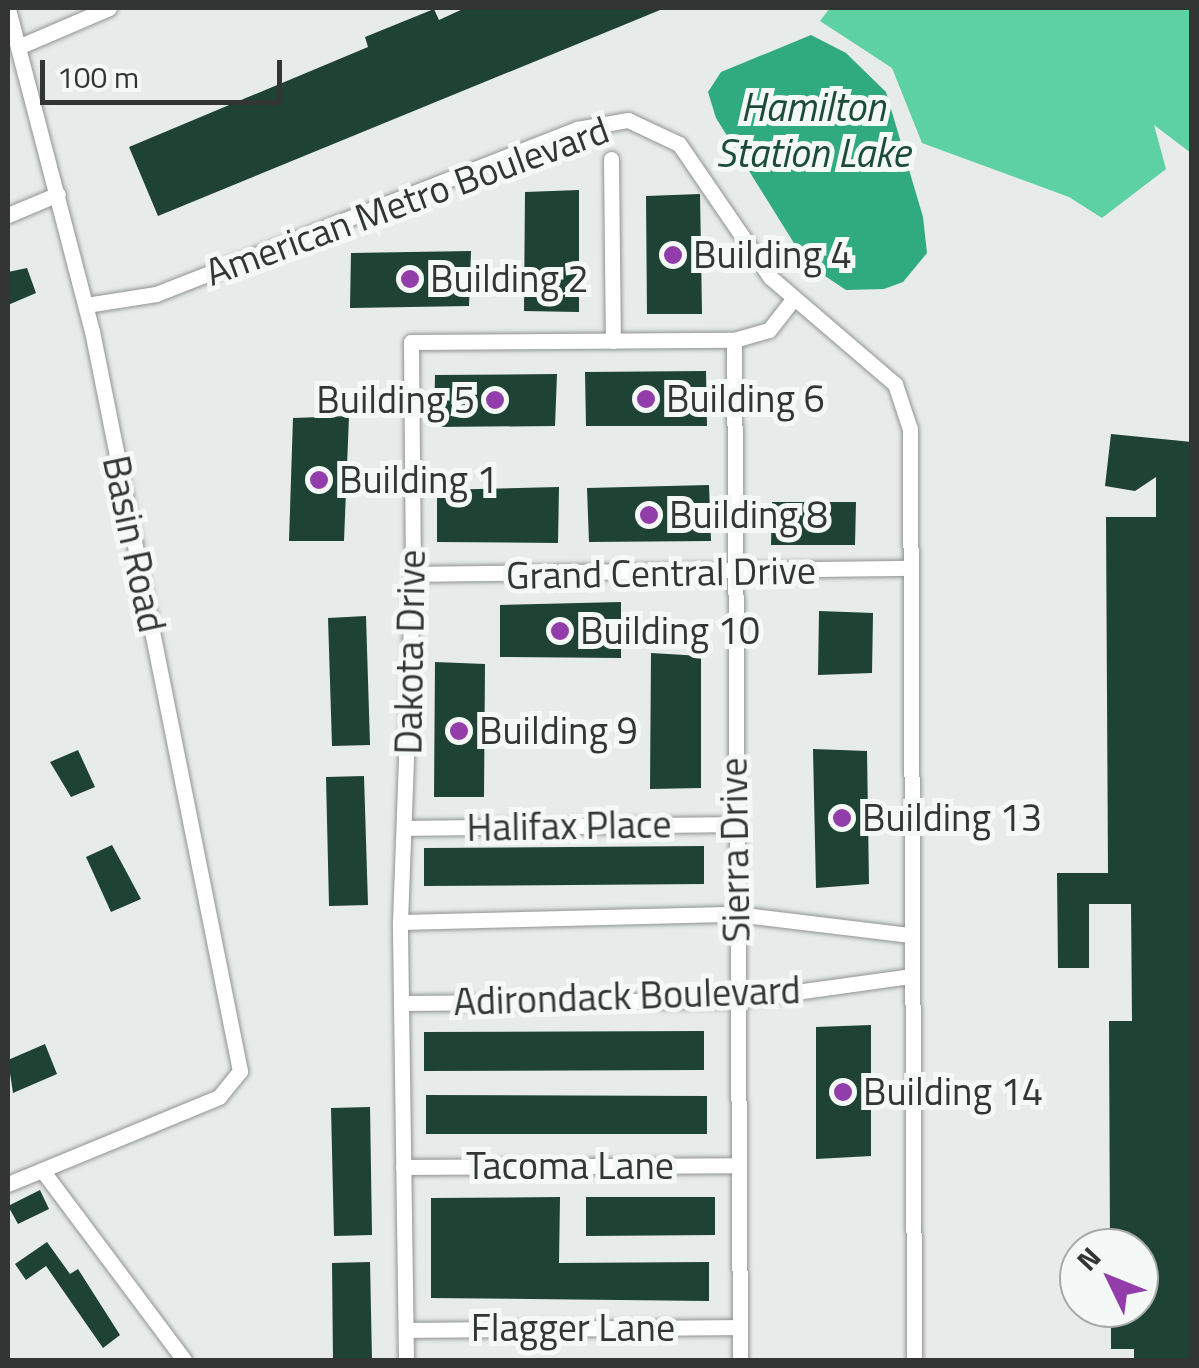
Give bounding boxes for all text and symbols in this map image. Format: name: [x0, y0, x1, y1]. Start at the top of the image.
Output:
scale bar: [45, 40, 288, 102]
text: 100 m: [57, 54, 139, 100]
water label: Hamilton Station Lake: [716, 83, 910, 177]
street label: American Metro Boulevard: [199, 107, 615, 295]
place label: Building 4: [693, 232, 852, 278]
marker: Building 4: [662, 244, 684, 266]
place label: Building 2: [430, 256, 589, 302]
marker: Building 2: [399, 268, 421, 290]
place label: Building 6: [666, 376, 825, 422]
place label: Building 5: [316, 377, 475, 423]
marker: Building 6: [635, 388, 657, 410]
marker: Building 5: [484, 389, 506, 411]
street label: Basin Road: [93, 451, 175, 637]
place label: Building 1: [339, 457, 498, 503]
marker: Building 1: [308, 469, 330, 491]
place label: Building 8: [669, 492, 828, 538]
marker: Building 8: [638, 504, 660, 526]
street label: Grand Central Drive: [506, 547, 816, 599]
street label: Dakota Drive: [385, 549, 435, 755]
place label: Building 10: [580, 608, 760, 654]
marker: Building 10: [549, 620, 571, 642]
place label: Building 9: [479, 708, 638, 754]
marker: Building 9: [448, 720, 470, 742]
street label: Sierra Drive: [711, 757, 759, 943]
place label: Building 13: [862, 795, 1042, 841]
street label: Halifax Place: [466, 801, 672, 851]
marker: Building 13: [831, 807, 853, 829]
street label: Adirondack Boulevard: [453, 967, 801, 1025]
place label: Building 14: [863, 1069, 1043, 1115]
marker: Building 14: [832, 1081, 854, 1103]
street label: Tacoma Lane: [466, 1143, 674, 1189]
north arrow: [1059, 1228, 1159, 1328]
text: N: [1066, 1237, 1110, 1280]
street label: Flagger Lane: [471, 1305, 675, 1351]

